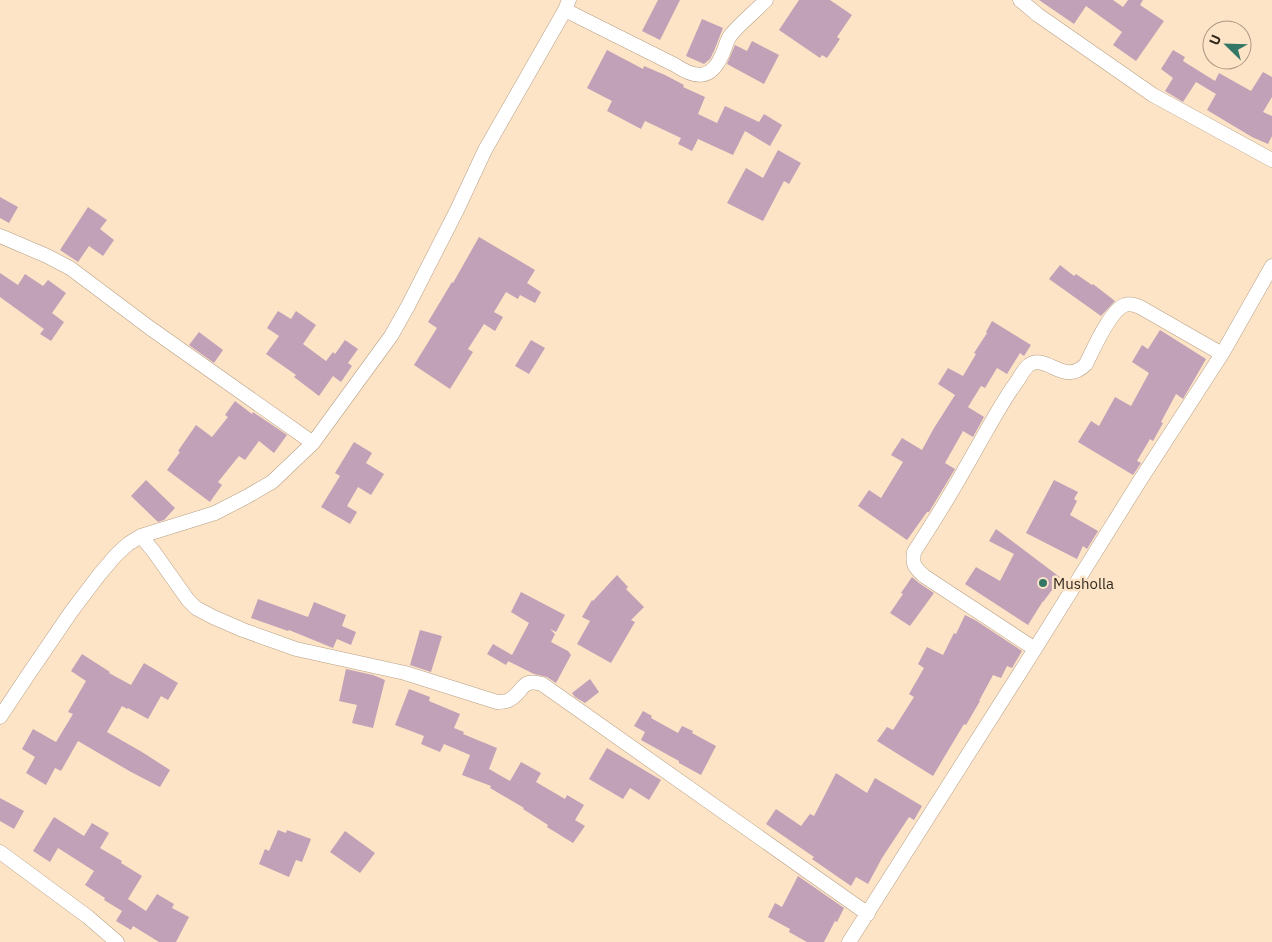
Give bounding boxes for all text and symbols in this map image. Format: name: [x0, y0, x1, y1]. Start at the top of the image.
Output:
north arrow: [1202, 20, 1252, 70]
text: U: [1205, 32, 1225, 48]
place label: Musholla: [1053, 574, 1114, 593]
marker: Musholla: [1037, 577, 1049, 589]

